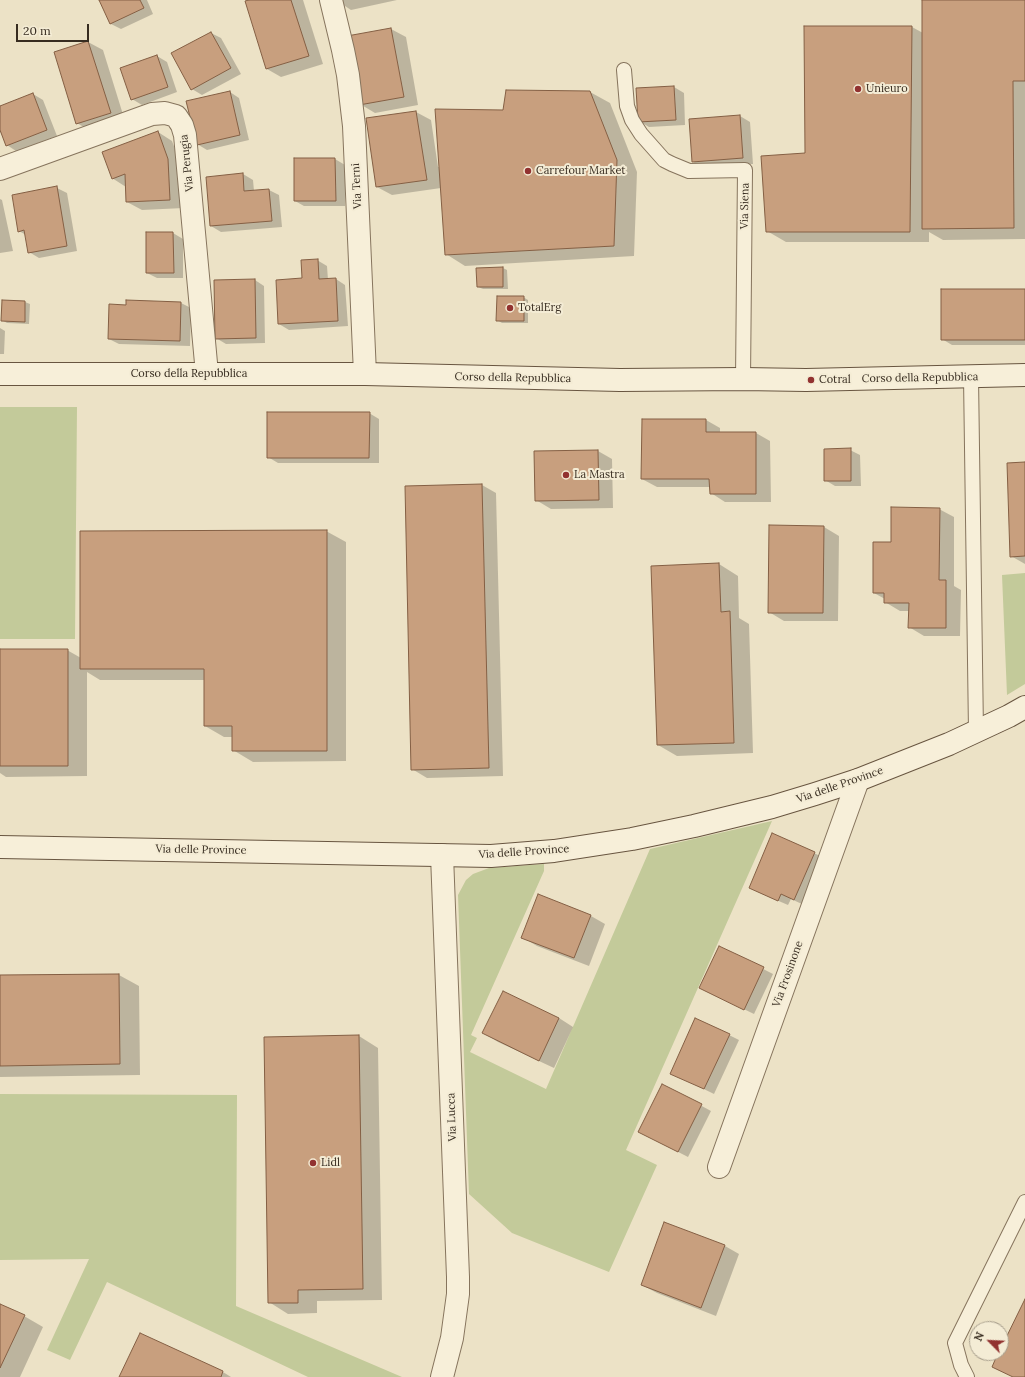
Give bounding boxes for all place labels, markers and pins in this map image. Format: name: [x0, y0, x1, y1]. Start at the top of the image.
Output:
place label: Unieuro: [866, 82, 908, 96]
marker: Unieuro: [853, 84, 863, 94]
place label: Carrefour Market: [536, 164, 626, 178]
marker: Carrefour Market: [523, 166, 533, 176]
place label: TotalErg: [518, 301, 561, 315]
marker: TotalErg: [505, 303, 515, 313]
place label: Cotral: [819, 373, 851, 387]
marker: Cotral: [806, 375, 816, 385]
place label: La Mastra: [574, 468, 625, 482]
marker: La Mastra: [561, 470, 571, 480]
place label: Lidl: [321, 1156, 340, 1170]
marker: Lidl: [308, 1158, 318, 1168]

